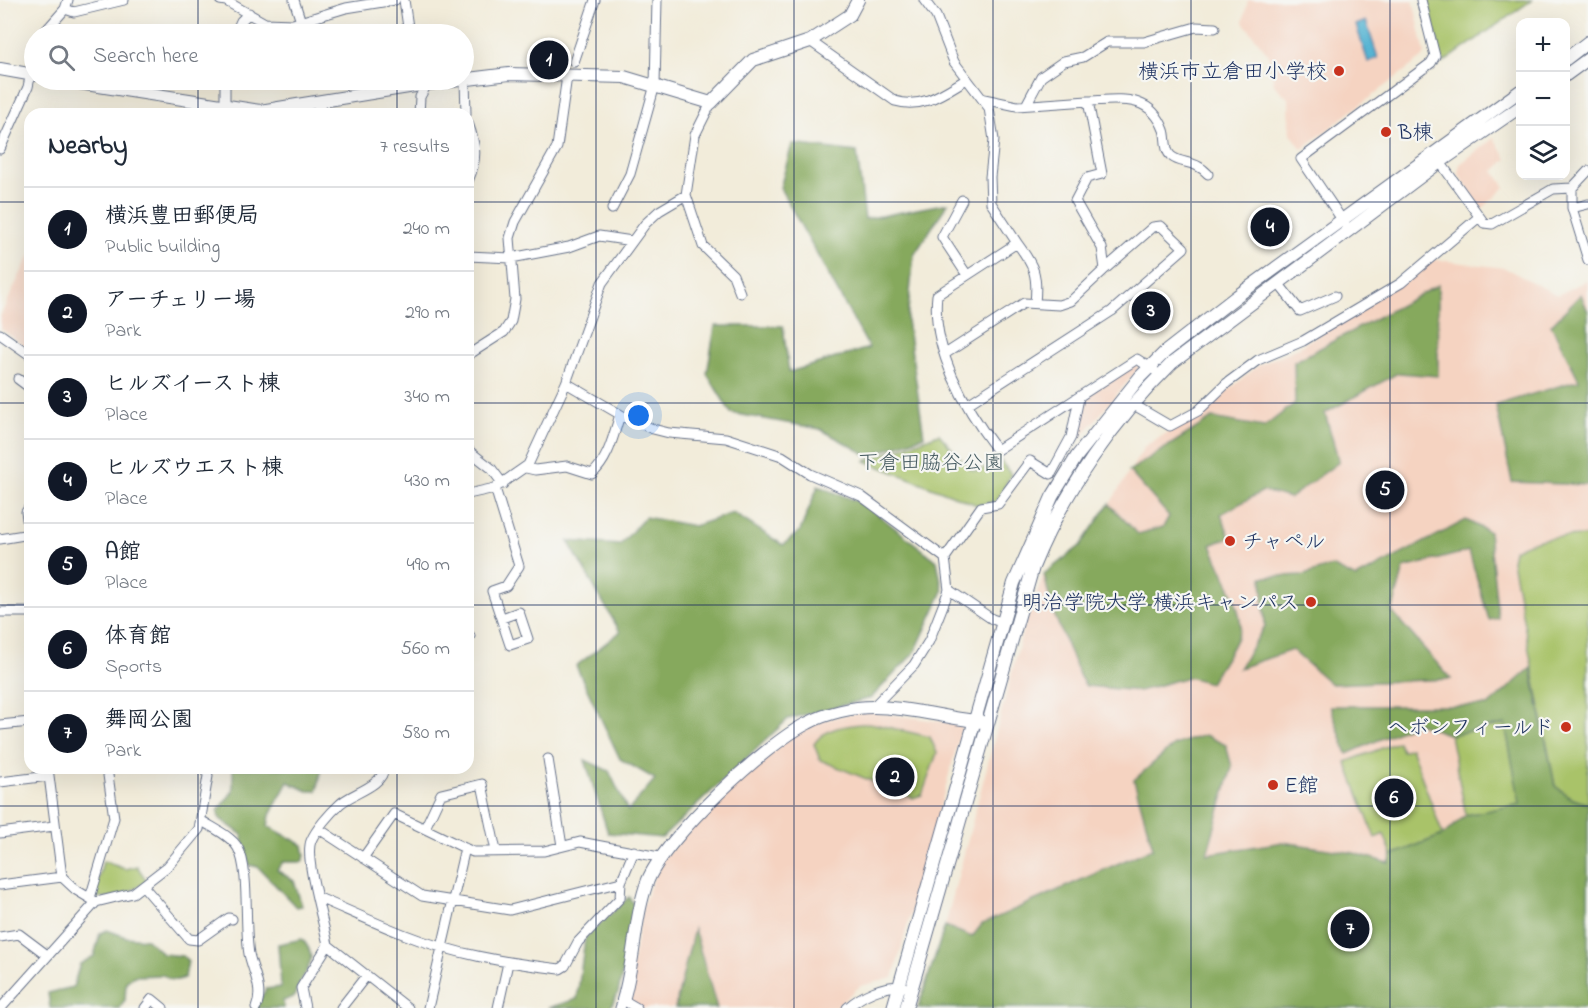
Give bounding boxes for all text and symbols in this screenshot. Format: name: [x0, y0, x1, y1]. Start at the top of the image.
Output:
map controls: [1516, 18, 1570, 180]
button: +: [1516, 18, 1570, 72]
search box: [24, 24, 474, 90]
pin: 1: [530, 38, 568, 82]
icon: search: [45, 41, 78, 74]
text: Search here: [93, 41, 198, 73]
place label: 横浜市立倉田小学校: [1138, 58, 1327, 88]
marker: 横浜市立倉田小学校: [1332, 64, 1346, 78]
button: −: [1516, 72, 1570, 126]
place label: B棟: [1397, 119, 1433, 149]
marker: B棟: [1379, 125, 1393, 139]
button: layers: [1516, 126, 1570, 180]
text: Nearby: [48, 128, 127, 166]
text: 7 results: [380, 133, 450, 162]
text: 横浜豊田郵便局: [105, 201, 259, 233]
pin: 4: [1250, 204, 1290, 250]
text: 1: [64, 215, 71, 244]
text: 240 m: [403, 215, 450, 244]
text: Public building: [105, 233, 220, 262]
text: アーチェリー場: [105, 285, 255, 317]
pin: 3: [1132, 288, 1170, 334]
text: 2: [63, 299, 72, 328]
text: 290 m: [405, 299, 450, 328]
text: Park: [105, 317, 141, 346]
text: ヒルズイースト棟: [105, 369, 280, 401]
text: 3: [63, 383, 72, 412]
text: 340 m: [404, 383, 450, 412]
text: Place: [105, 401, 147, 430]
your location: [624, 401, 653, 430]
park label: 下倉田脇谷公園: [858, 449, 1005, 479]
text: ヒルズウエスト棟: [105, 453, 283, 485]
text: 4: [63, 467, 72, 496]
text: 430 m: [404, 467, 450, 496]
pin: 5: [1366, 468, 1404, 512]
text: Place: [105, 485, 147, 514]
place label: チャペル: [1242, 528, 1326, 558]
marker: チャペル: [1223, 534, 1237, 548]
text: A館: [105, 537, 141, 569]
text: 5: [62, 551, 73, 580]
text: 490 m: [407, 551, 450, 580]
text: Place: [105, 569, 147, 598]
place label: 明治学院大学 横浜キャンパス: [1022, 589, 1299, 619]
marker: 明治学院大学 横浜キャンパス: [1304, 595, 1318, 609]
text: 体育館: [105, 621, 171, 653]
text: 6: [63, 635, 72, 664]
text: 560 m: [401, 635, 450, 664]
text: Sports: [105, 653, 162, 682]
text: 舞岡公園: [105, 705, 193, 737]
place label: ヘボンフィールド: [1387, 714, 1554, 744]
text: 7: [63, 719, 72, 748]
text: 580 m: [402, 719, 450, 748]
marker: ヘボンフィールド: [1559, 720, 1573, 734]
text: Park: [105, 737, 141, 766]
pin: 2: [876, 754, 914, 800]
place label: E館: [1285, 772, 1319, 802]
pin: 6: [1374, 776, 1414, 820]
marker: E館: [1266, 778, 1280, 792]
pin: 7: [1330, 906, 1370, 952]

